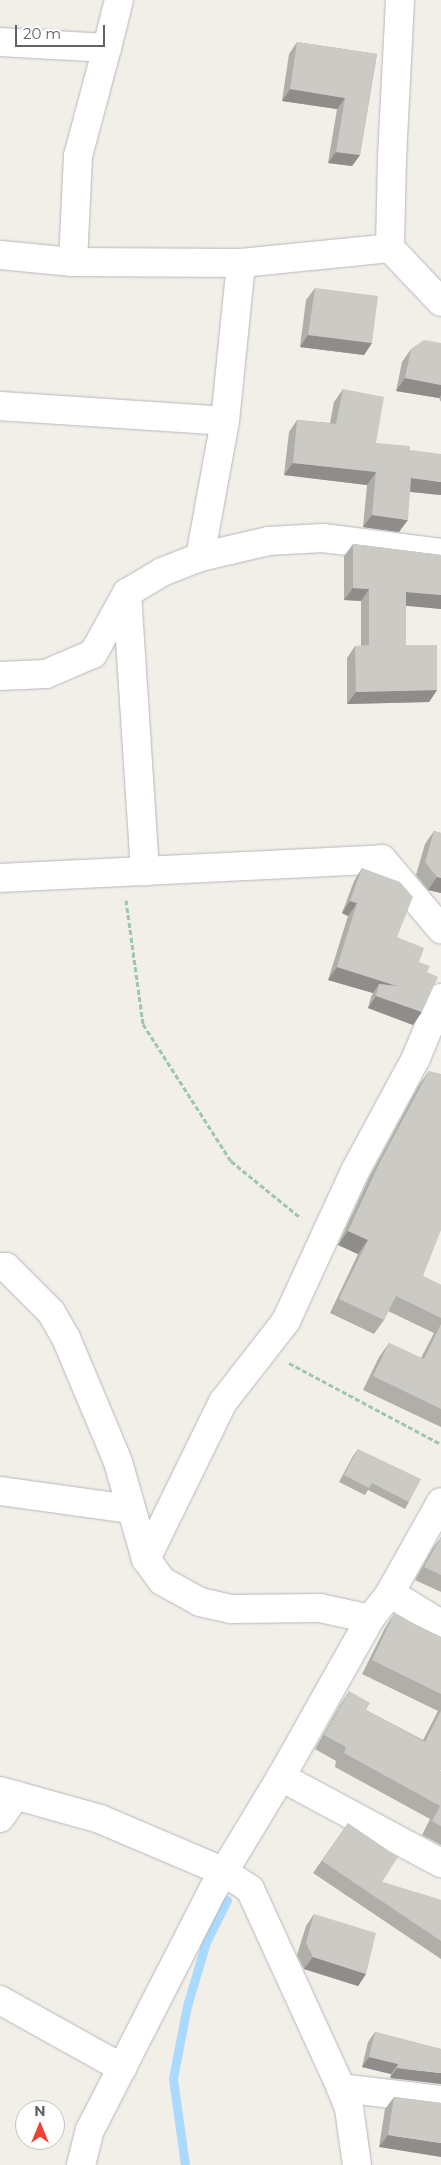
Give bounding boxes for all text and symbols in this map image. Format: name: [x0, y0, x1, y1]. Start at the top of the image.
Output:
scale bar: [18, 15, 108, 47]
text: 20 m: [23, 24, 61, 43]
north arrow: [15, 2100, 65, 2150]
text: N: [34, 2102, 46, 2120]

